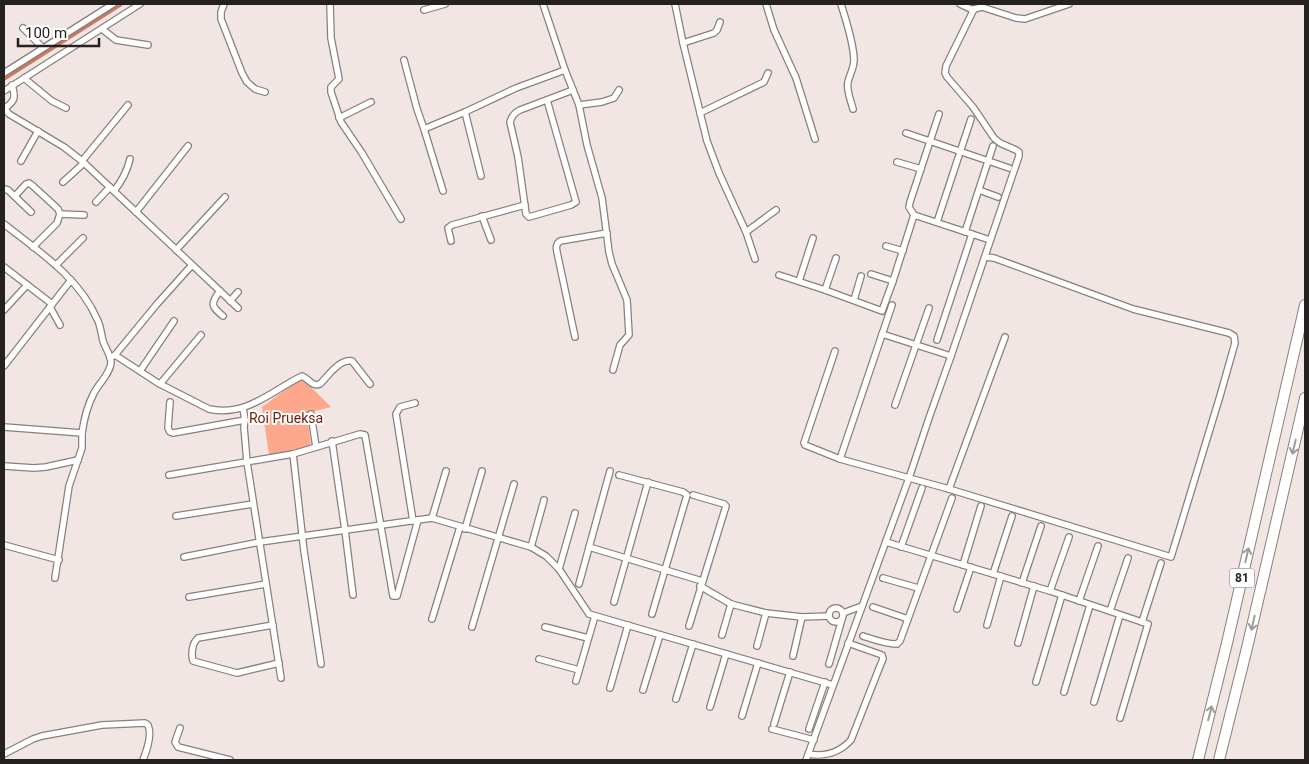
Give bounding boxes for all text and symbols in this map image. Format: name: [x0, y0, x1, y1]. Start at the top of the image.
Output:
scale bar: [18, 15, 99, 47]
text: 100 m: [25, 24, 67, 42]
park label: Roi Prueksa: [249, 410, 323, 426]
one-way arrow: [1289, 439, 1298, 455]
one-way arrow: [1243, 547, 1252, 563]
road number: 81: [1230, 568, 1254, 588]
one-way arrow: [1248, 614, 1257, 630]
one-way arrow: [1205, 705, 1215, 721]

